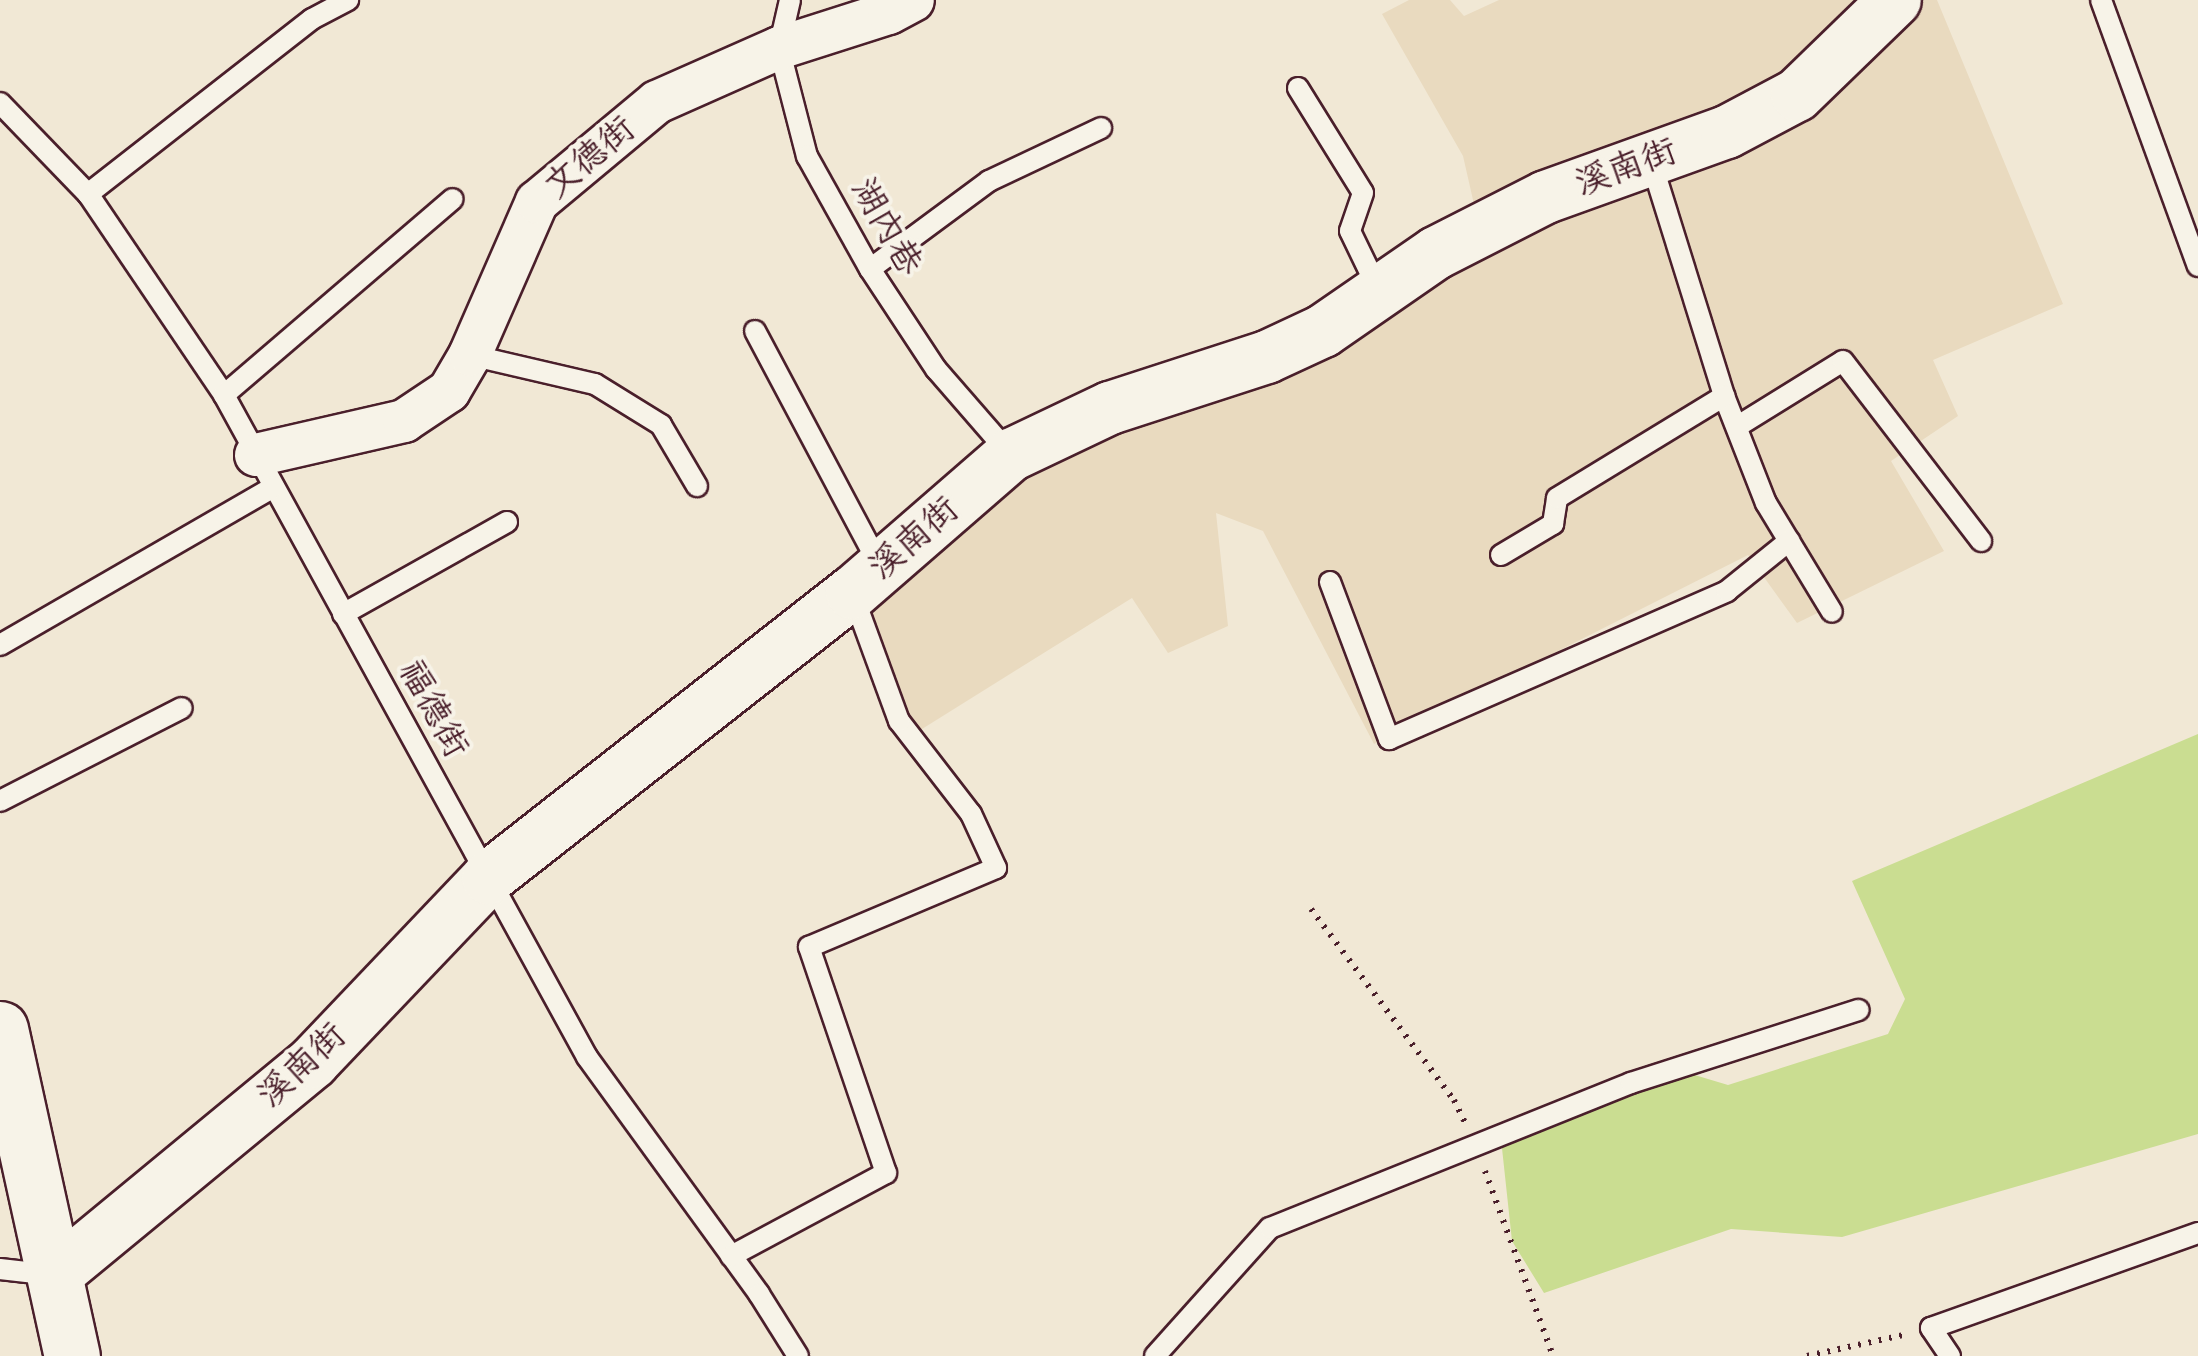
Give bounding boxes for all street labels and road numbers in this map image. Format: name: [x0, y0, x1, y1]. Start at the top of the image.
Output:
street label: 文德街: [536, 108, 644, 208]
street label: 溪南街: [1569, 130, 1683, 206]
street label: 湖內巷: [842, 171, 930, 283]
street label: 溪南街: [861, 489, 967, 589]
street label: 福德街: [389, 653, 477, 765]
street label: 溪南街: [249, 1015, 355, 1117]

